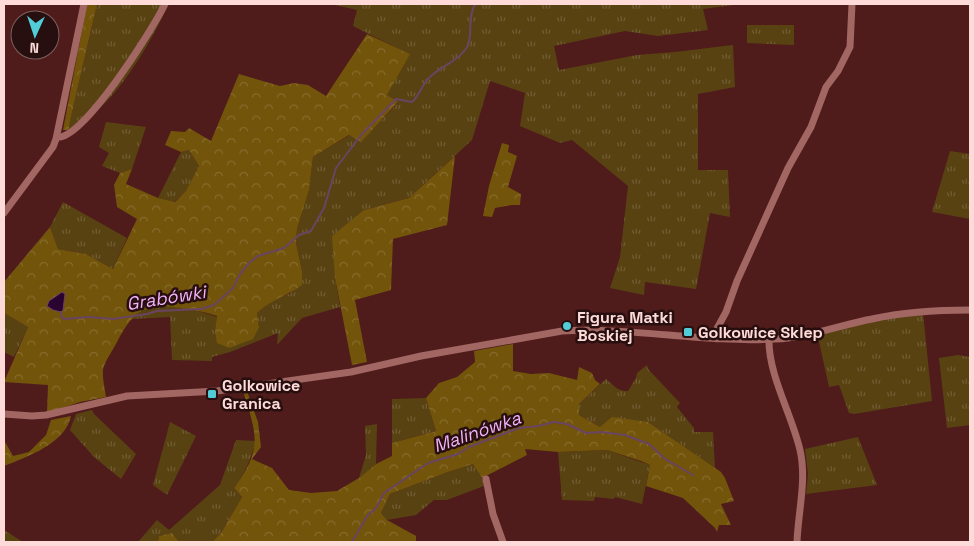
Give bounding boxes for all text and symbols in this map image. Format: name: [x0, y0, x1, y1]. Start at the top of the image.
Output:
north arrow: [10, 10, 60, 60]
text: N: [29, 39, 39, 57]
water label: Grabówki: [125, 280, 210, 315]
place label: Figura Matki Boskiej: [577, 307, 673, 346]
marker: Figura Matki Boskiej: [561, 320, 573, 332]
place label: Golkowice Sklep: [698, 322, 823, 343]
marker: Golkowice Sklep: [682, 326, 694, 338]
place label: Golkowice Granica: [222, 375, 300, 414]
marker: Golkowice Granica: [206, 388, 218, 400]
water label: Malinówka: [430, 406, 524, 457]

